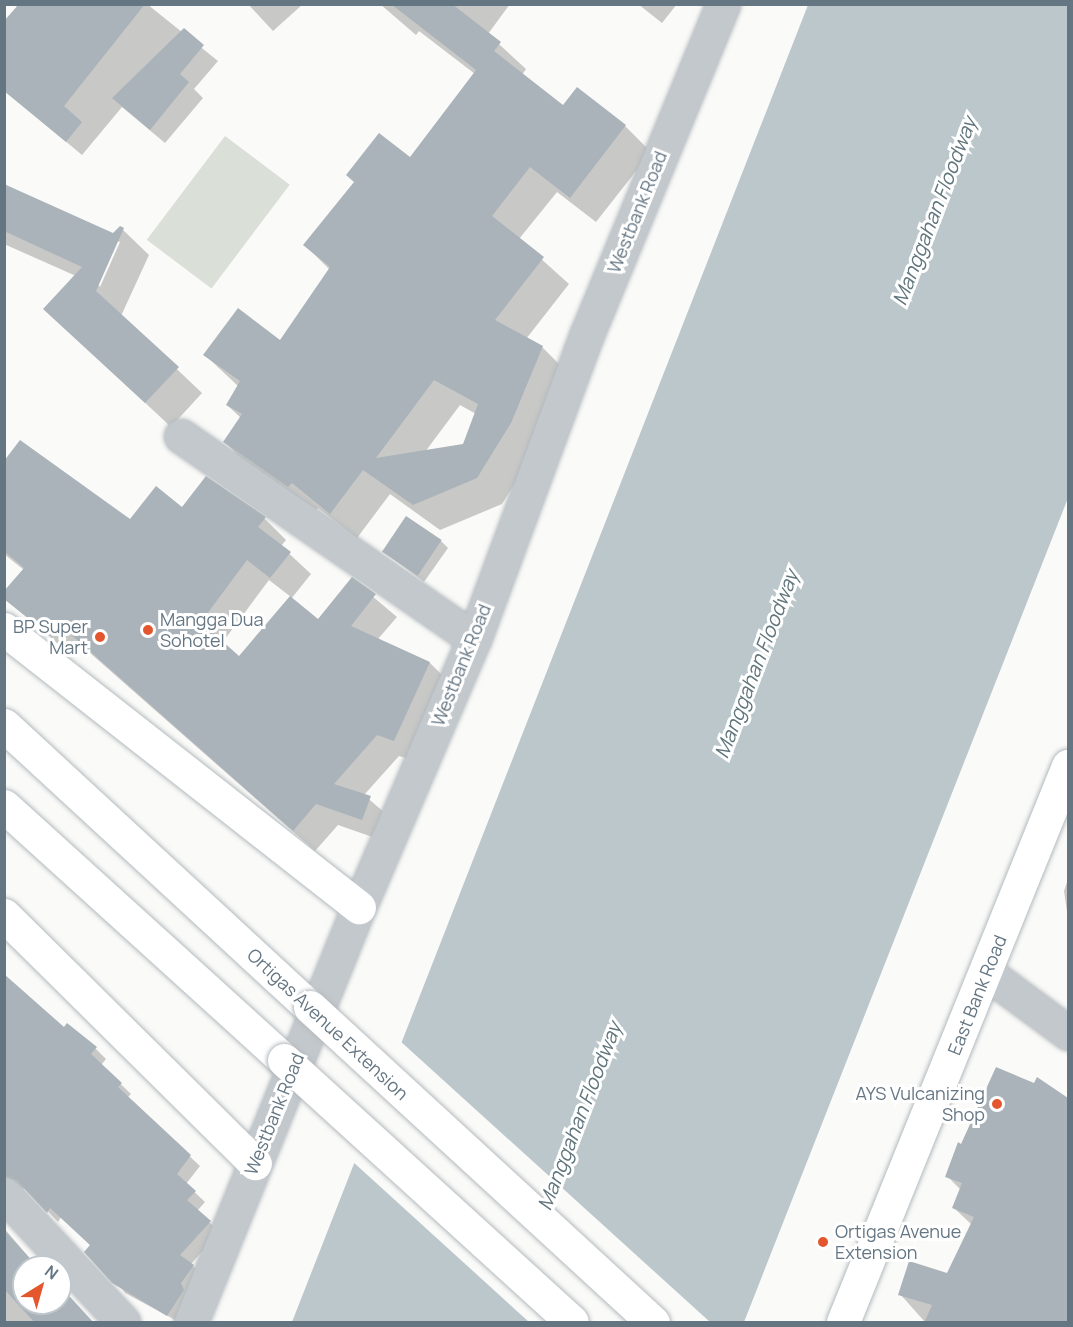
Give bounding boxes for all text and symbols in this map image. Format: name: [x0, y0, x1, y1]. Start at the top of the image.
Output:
water label: Manggahan Floodway: [887, 114, 981, 308]
street label: Westbank Road: [603, 148, 671, 276]
water label: Manggahan Floodway: [709, 567, 803, 761]
street label: Westbank Road: [427, 601, 495, 729]
place label: Mangga Dua Sohotel: [160, 609, 264, 652]
place label: BP Super Mart: [13, 616, 88, 658]
marker: Mangga Dua Sohotel: [141, 623, 155, 637]
marker: BP Super Mart: [93, 630, 107, 644]
street label: East Bank Road: [943, 932, 1011, 1058]
street label: Ortigas Avenue Extension: [243, 944, 413, 1104]
water label: Manggahan Floodway: [532, 1019, 626, 1213]
street label: Westbank Road: [240, 1050, 308, 1178]
place label: AYS Vulcanizing Shop: [855, 1083, 985, 1126]
marker: AYS Vulcanizing Shop: [990, 1097, 1004, 1111]
place label: Ortigas Avenue Extension: [835, 1221, 961, 1264]
marker: Ortigas Avenue Extension: [816, 1235, 830, 1249]
north arrow: [12, 1255, 72, 1315]
text: N: [40, 1260, 63, 1284]

